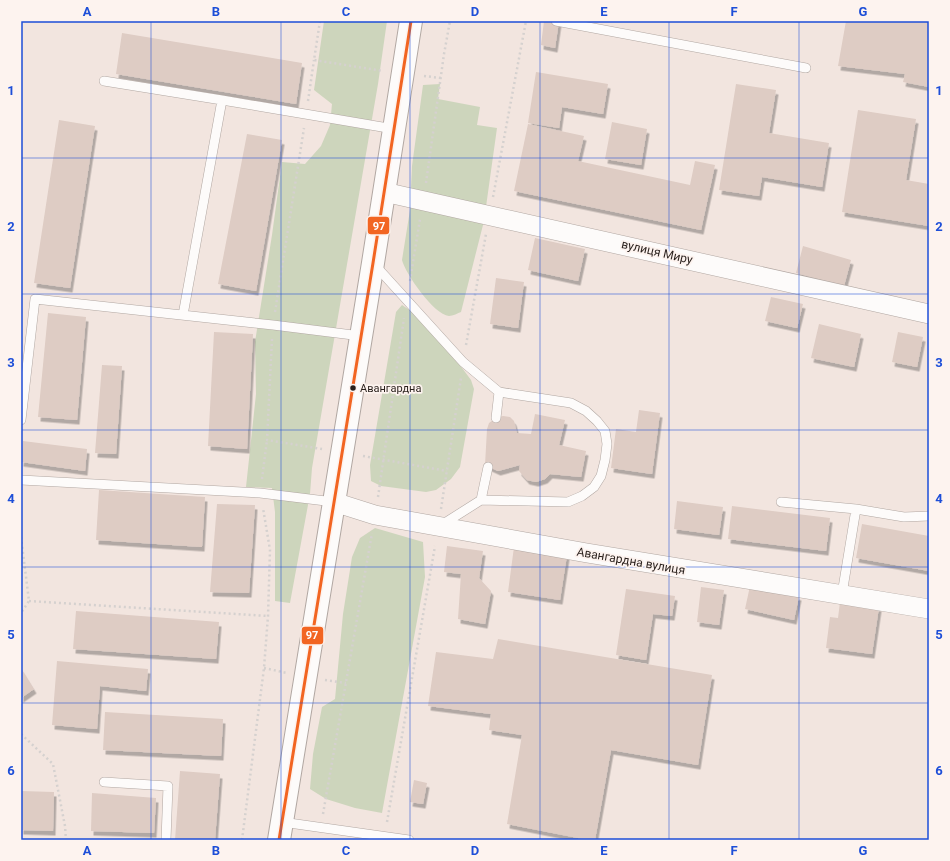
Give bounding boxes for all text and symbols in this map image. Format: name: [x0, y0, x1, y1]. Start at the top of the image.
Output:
text: A: [83, 4, 92, 19]
text: B: [212, 4, 220, 19]
text: C: [342, 4, 351, 19]
text: D: [471, 4, 479, 19]
text: E: [600, 4, 608, 19]
text: F: [730, 4, 738, 19]
text: G: [859, 4, 868, 19]
text: 1: [7, 83, 15, 98]
text: 1: [935, 83, 943, 98]
line badge: 97: [367, 216, 390, 235]
text: 2: [7, 219, 15, 234]
text: 2: [935, 219, 943, 234]
text: 97: [373, 220, 385, 233]
street label: вулиця Миру: [620, 237, 694, 267]
text: 3: [7, 355, 15, 370]
text: 3: [935, 355, 943, 370]
place label: Авангардна: [360, 382, 421, 395]
marker: Авангардна: [348, 383, 358, 393]
text: 4: [7, 491, 15, 506]
text: 4: [935, 491, 943, 506]
street label: Авангардна вулиця: [576, 545, 686, 577]
line badge: 97: [301, 626, 324, 645]
text: 5: [7, 627, 15, 642]
text: 5: [935, 627, 943, 642]
text: 97: [306, 629, 318, 642]
text: 6: [7, 763, 15, 778]
text: 6: [935, 763, 943, 778]
text: A: [83, 843, 92, 858]
text: B: [212, 843, 220, 858]
text: C: [342, 843, 351, 858]
text: D: [471, 843, 479, 858]
text: E: [600, 843, 608, 858]
text: F: [730, 843, 738, 858]
text: G: [859, 843, 868, 858]

